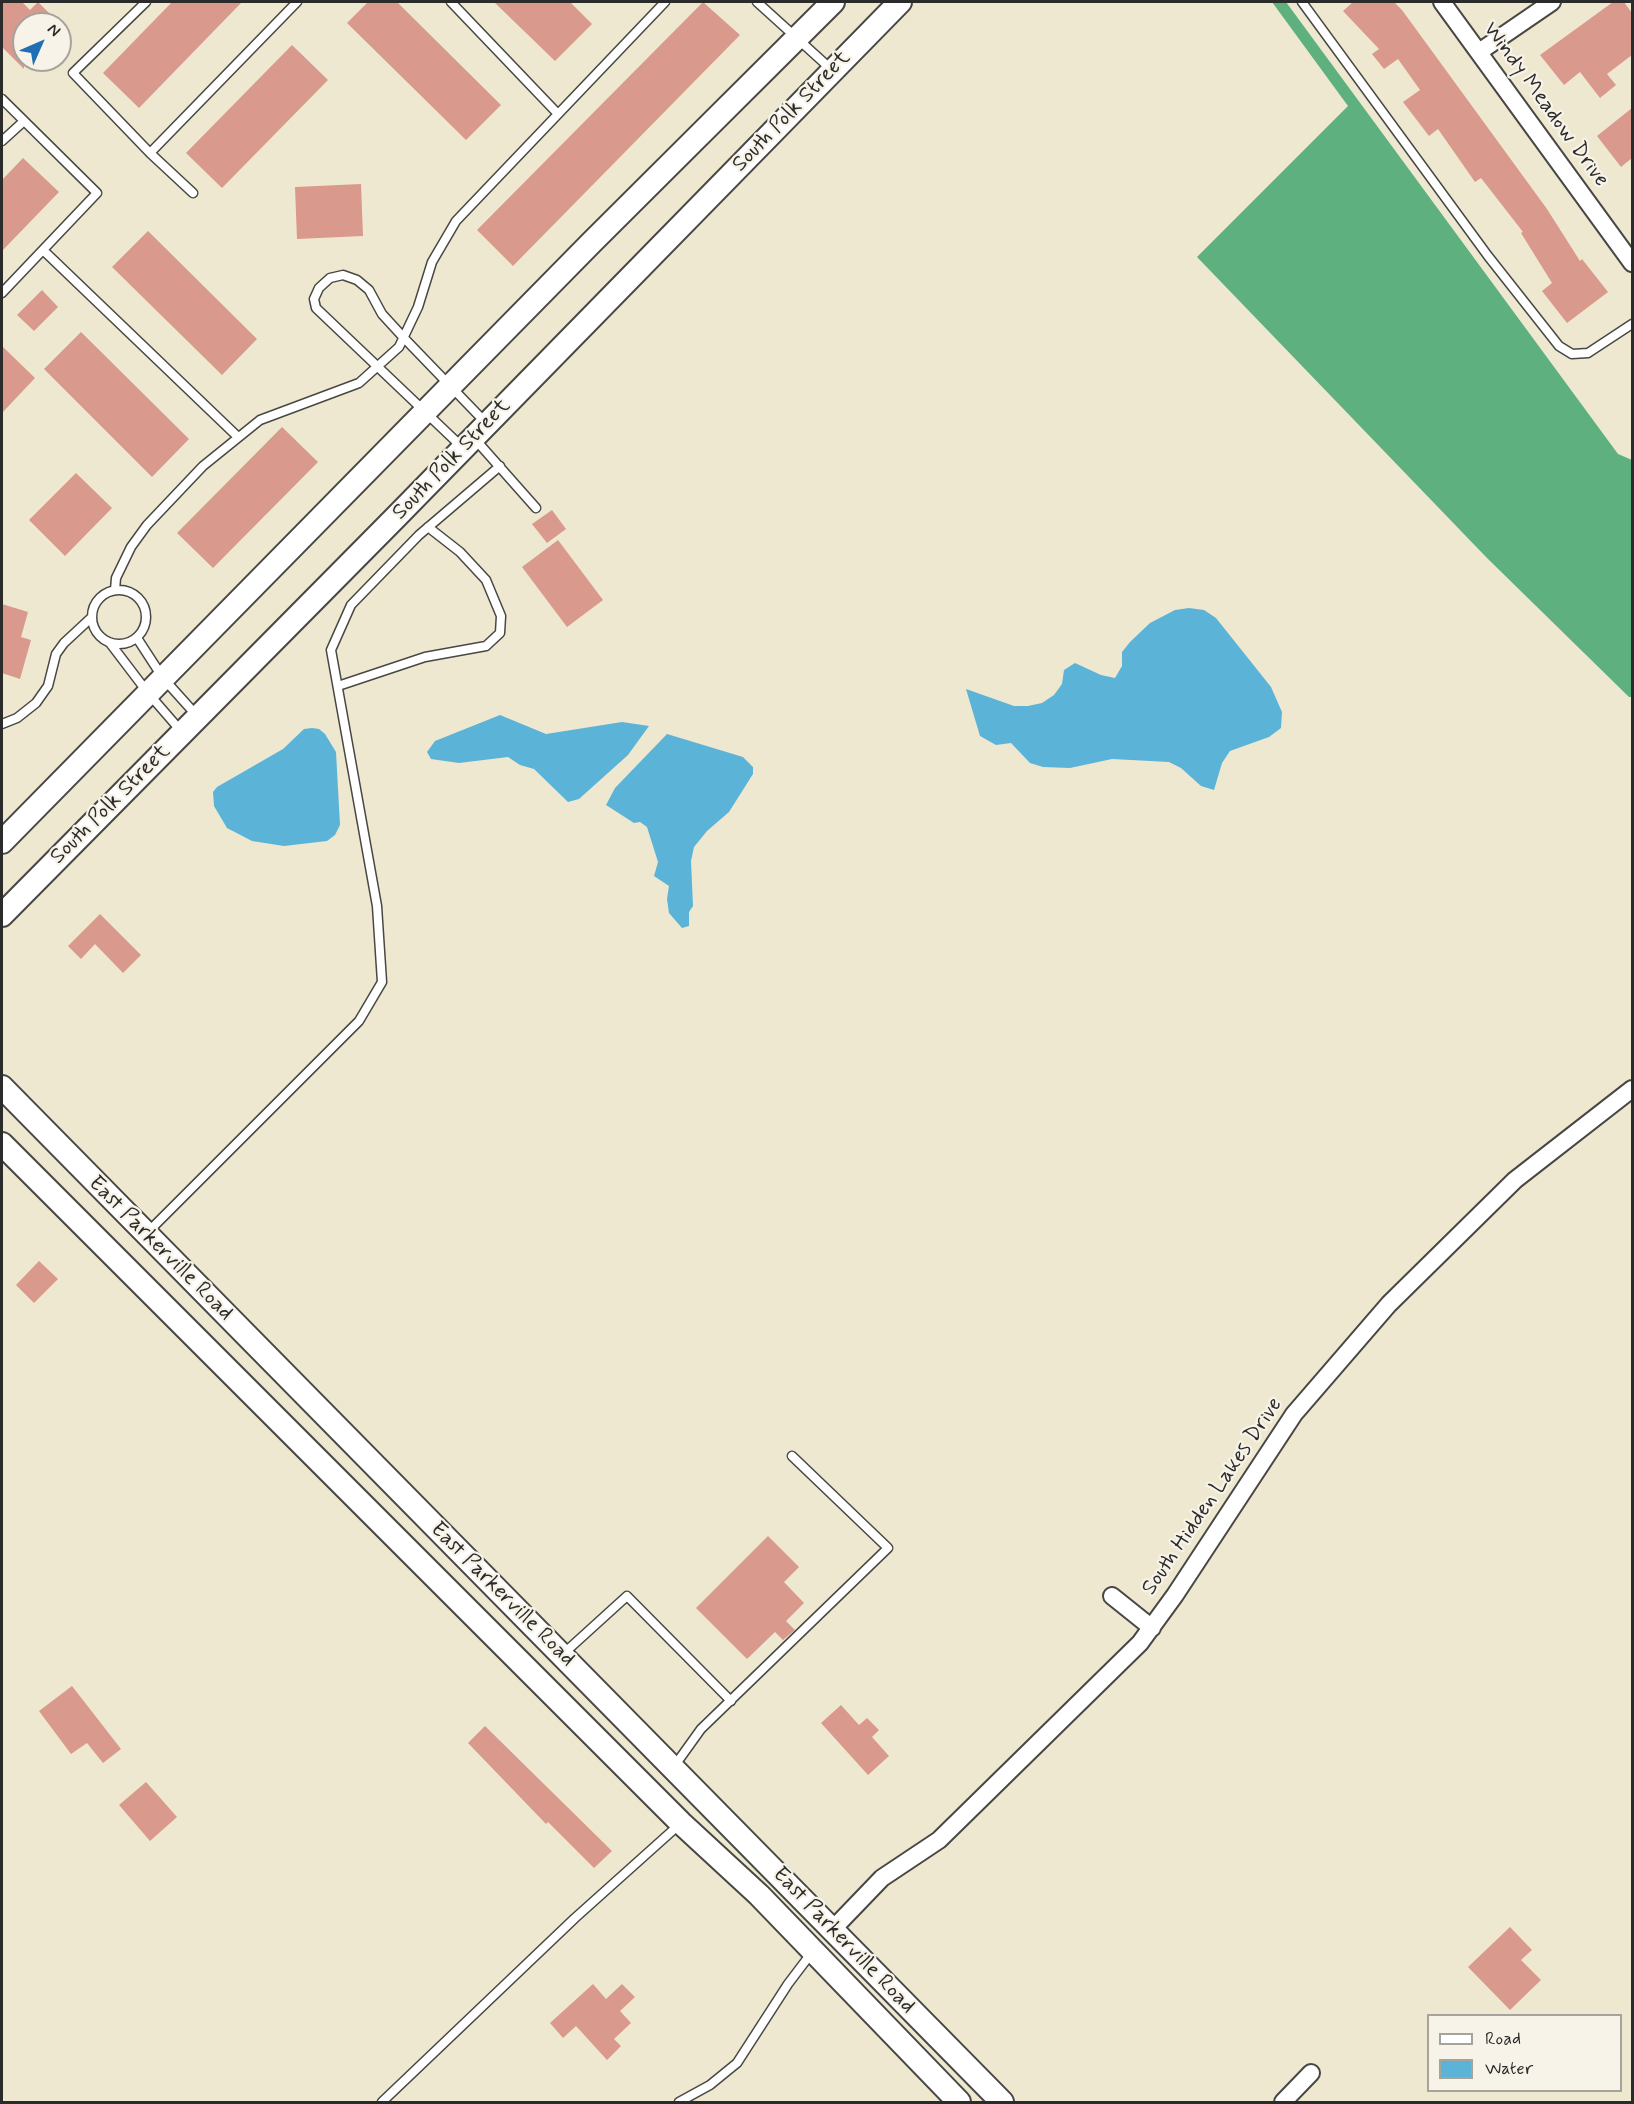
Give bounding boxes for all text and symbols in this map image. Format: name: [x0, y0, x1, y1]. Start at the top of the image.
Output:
north arrow: [12, 12, 72, 72]
street label: Windy Meadow Drive: [1476, 17, 1614, 193]
text: N: [42, 19, 65, 42]
street label: South Polk Street: [727, 46, 857, 178]
street label: South Polk Street: [387, 394, 517, 526]
street label: South Polk Street: [46, 740, 176, 870]
street label: East Parkerville Road: [82, 1171, 238, 1327]
street label: South Hidden Lakes Drive: [1137, 1393, 1289, 1601]
street label: East Parkerville Road: [424, 1517, 580, 1673]
street label: East Parkerville Road: [766, 1862, 920, 2020]
legend: [1427, 2014, 1622, 2092]
text: Road: [1485, 2027, 1521, 2051]
text: Water: [1485, 2057, 1533, 2081]

